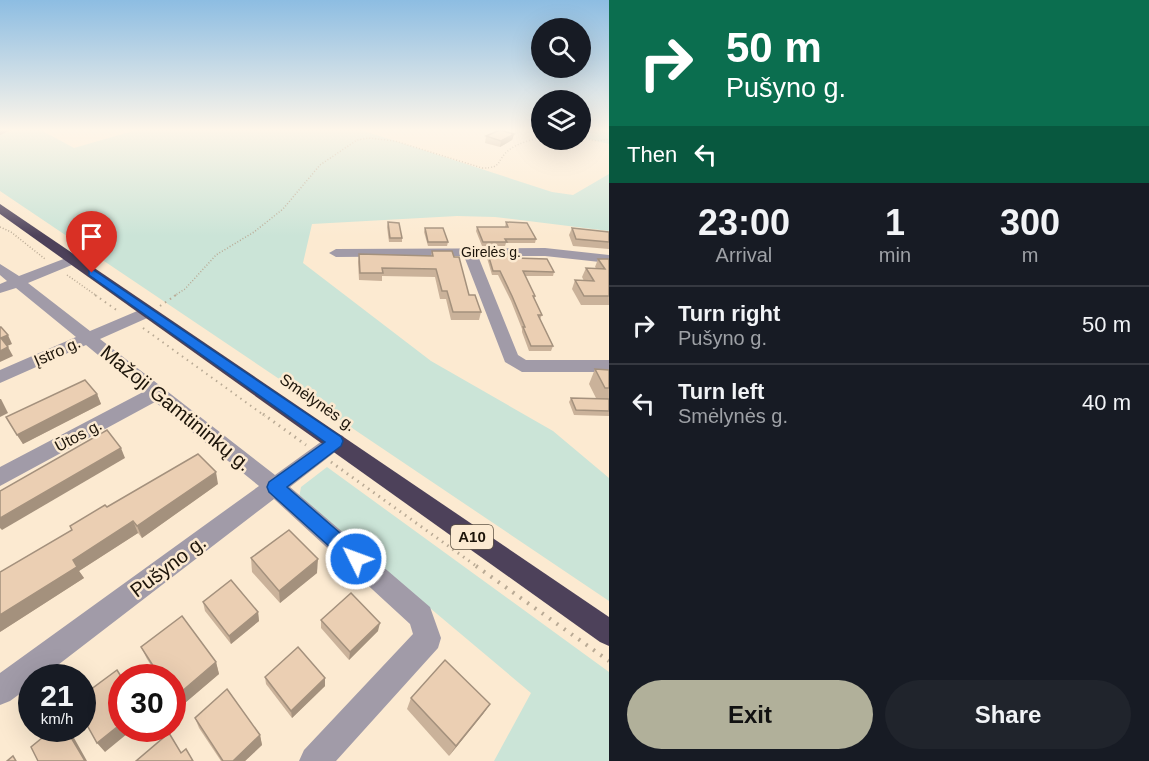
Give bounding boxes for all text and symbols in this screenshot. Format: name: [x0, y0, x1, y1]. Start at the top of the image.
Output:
map controls: [531, 18, 591, 150]
button: search: [531, 18, 591, 78]
icon: right: [627, 24, 705, 102]
text: 50 m: [726, 24, 822, 71]
text: Pušyno g.: [726, 73, 846, 103]
button: layers: [531, 90, 591, 150]
icon: left: [689, 138, 722, 171]
text: Then: [627, 142, 677, 167]
text: 23:00: [698, 202, 790, 243]
text: 1: [885, 202, 905, 243]
text: 300: [1000, 202, 1060, 243]
pin: [66, 211, 117, 273]
icon: arrive: [75, 220, 108, 253]
street label: Girelės g.: [461, 244, 521, 260]
text: Arrival: [716, 244, 772, 266]
text: min: [879, 244, 911, 266]
text: m: [1022, 244, 1038, 266]
text: Turn right: [678, 301, 780, 326]
icon: right: [627, 309, 660, 342]
text: 50 m: [1082, 312, 1131, 337]
text: Pušyno g.: [678, 327, 767, 349]
street label: Įstro g.: [31, 334, 83, 369]
street label: Mažoji Gamtininkų g.: [97, 341, 255, 475]
street label: Smėlynės g.: [277, 370, 359, 435]
text: Turn left: [678, 379, 764, 404]
icon: left: [627, 387, 660, 420]
text: 40 m: [1082, 390, 1131, 415]
text: Smėlynės g.: [678, 405, 788, 427]
street label: Ūtos g.: [52, 416, 105, 455]
road number: A10: [451, 525, 493, 549]
position arrow: [324, 527, 388, 591]
street label: Pušyno g.: [126, 530, 210, 602]
speed limit sign: 30: [108, 664, 186, 742]
text: 21: [40, 679, 74, 712]
button: Exit: [627, 680, 873, 749]
button: Share: [885, 680, 1131, 749]
text: km/h: [41, 710, 73, 727]

